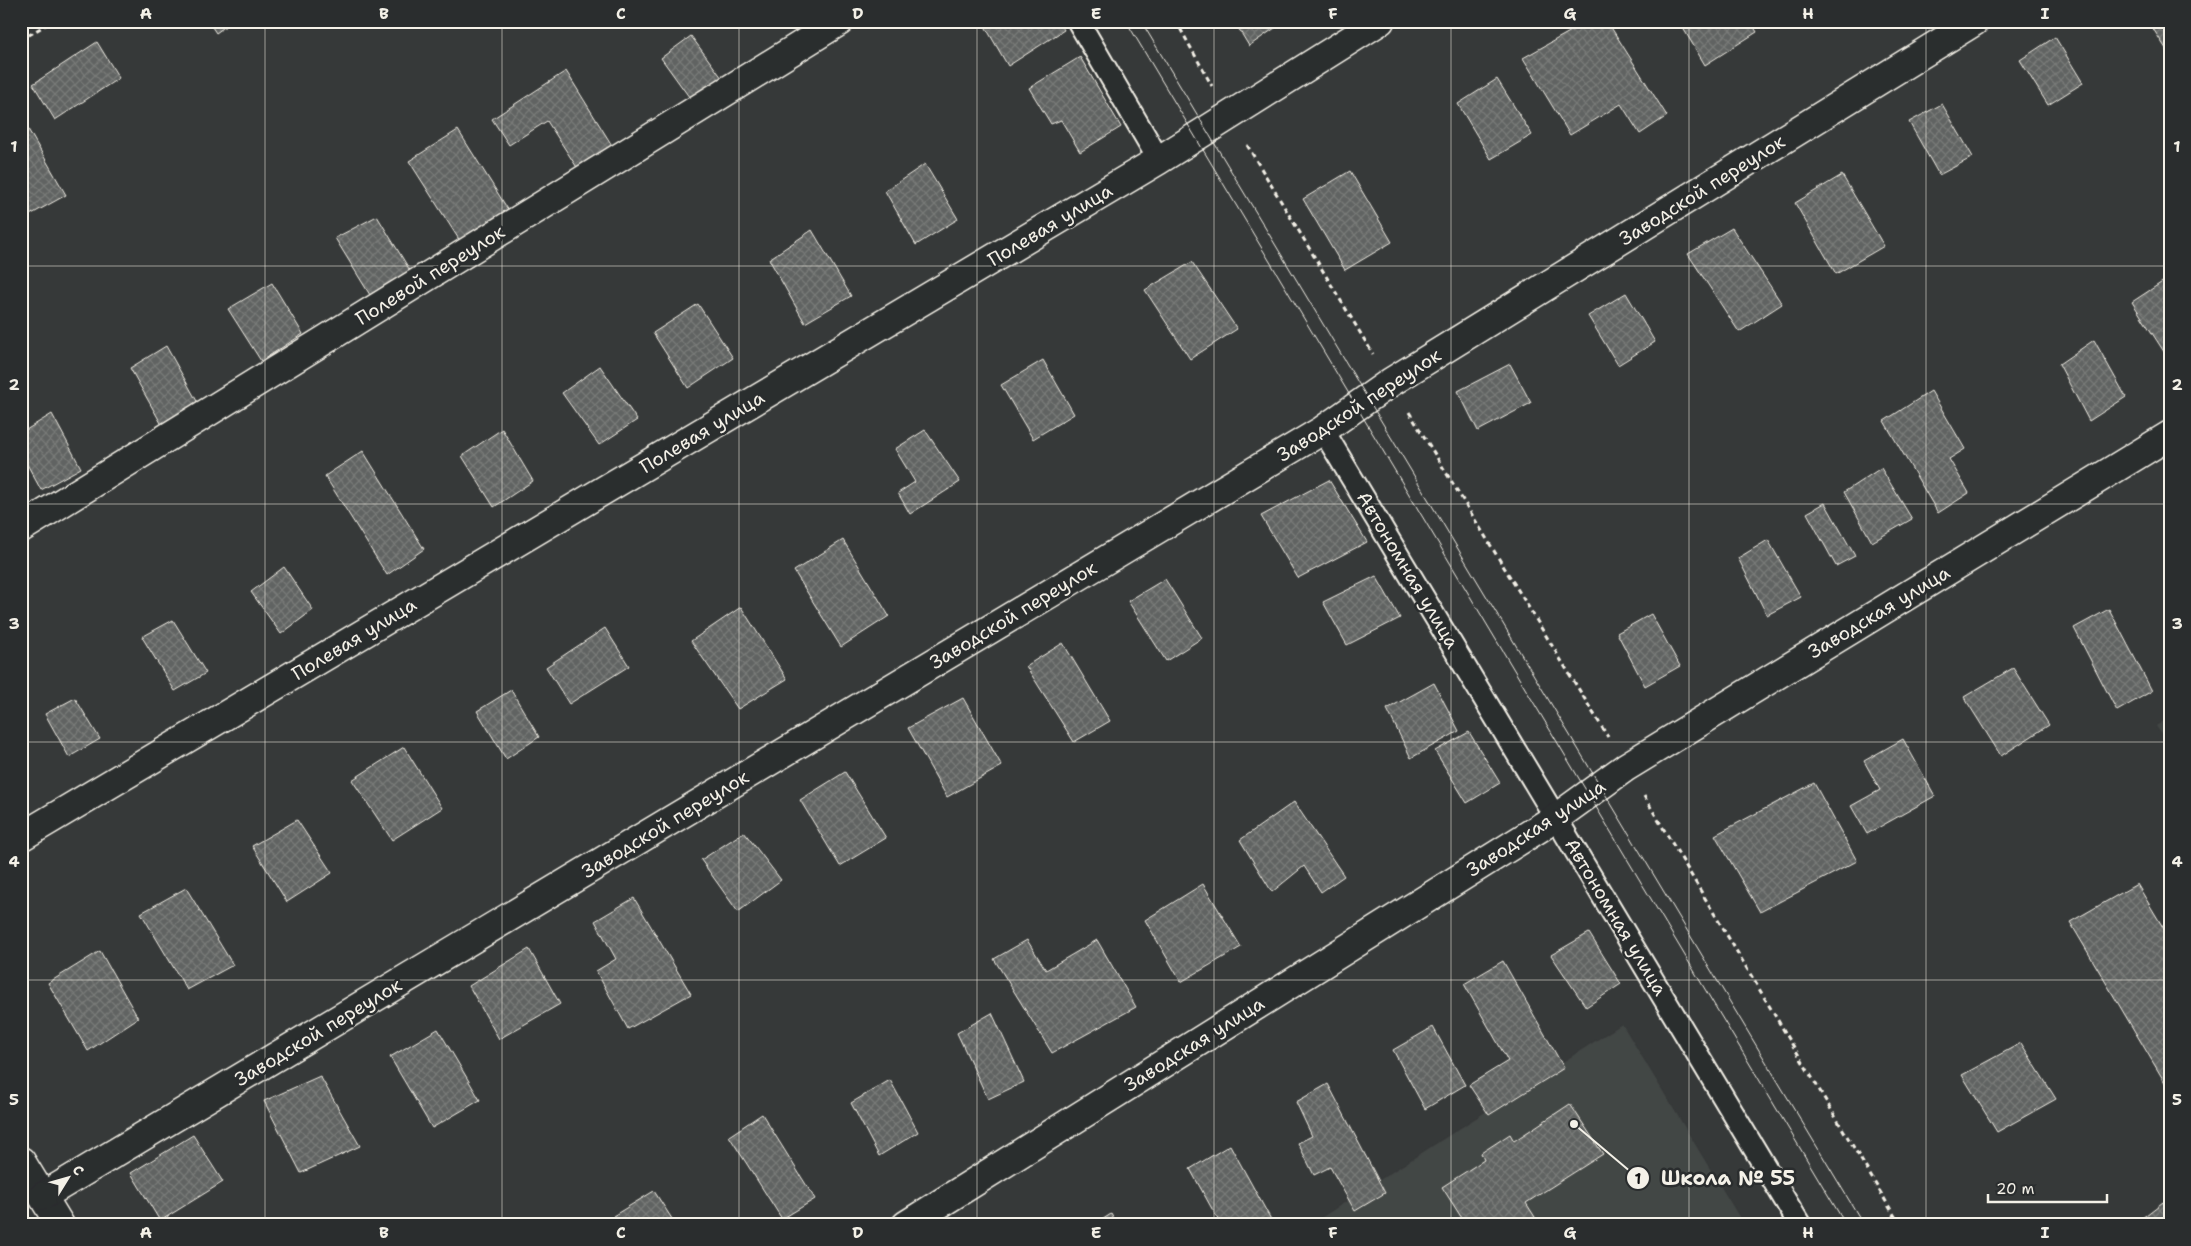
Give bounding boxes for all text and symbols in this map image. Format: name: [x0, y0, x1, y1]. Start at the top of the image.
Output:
text: A: [140, 3, 152, 24]
text: B: [379, 3, 389, 24]
text: C: [616, 3, 626, 24]
text: D: [852, 3, 864, 24]
text: E: [1091, 3, 1101, 24]
text: F: [1328, 3, 1338, 24]
text: G: [1564, 3, 1577, 24]
text: H: [1802, 3, 1814, 24]
text: I: [2041, 3, 2050, 24]
street label: Заводской переулок: [1615, 129, 1789, 251]
text: 1: [10, 136, 18, 157]
text: 1: [2173, 136, 2181, 157]
street label: Полевая улица: [983, 178, 1117, 272]
street label: Полевой переулок: [351, 219, 509, 331]
street label: Заводской переулок: [1272, 343, 1446, 467]
text: 2: [8, 374, 20, 395]
text: 2: [2171, 374, 2183, 395]
street label: Полевая улица: [635, 385, 769, 479]
street label: Автономная улица: [1351, 487, 1465, 653]
street label: Заводской переулок: [925, 555, 1101, 675]
street label: Заводская улица: [1804, 560, 1955, 664]
street label: Полевая улица: [287, 592, 421, 686]
text: 3: [8, 613, 20, 634]
text: 3: [2171, 613, 2183, 634]
street label: Заводской переулок: [577, 764, 753, 884]
street label: Заводская улица: [1462, 774, 1610, 882]
street label: Автономная улица: [1559, 834, 1673, 1000]
text: 4: [8, 851, 20, 872]
text: 4: [2171, 851, 2183, 872]
street label: Заводской переулок: [230, 972, 406, 1092]
street label: Заводская улица: [1119, 991, 1269, 1097]
text: 5: [9, 1089, 19, 1110]
text: 5: [2172, 1089, 2182, 1110]
north arrow: [42, 1154, 92, 1204]
text: С: [69, 1161, 88, 1179]
callout: Школа № 55: [1626, 1161, 1805, 1196]
text: Школа № 55: [1661, 1165, 1795, 1191]
text: 1: [1635, 1169, 1642, 1189]
scale bar: [1988, 1171, 2107, 1203]
text: 20 m: [1996, 1179, 2035, 1199]
text: A: [140, 1222, 152, 1243]
text: B: [379, 1222, 389, 1243]
text: C: [616, 1222, 626, 1243]
text: D: [852, 1222, 864, 1243]
text: E: [1091, 1222, 1101, 1243]
text: F: [1328, 1222, 1338, 1243]
text: G: [1564, 1222, 1577, 1243]
text: H: [1802, 1222, 1814, 1243]
text: I: [2041, 1222, 2050, 1243]

